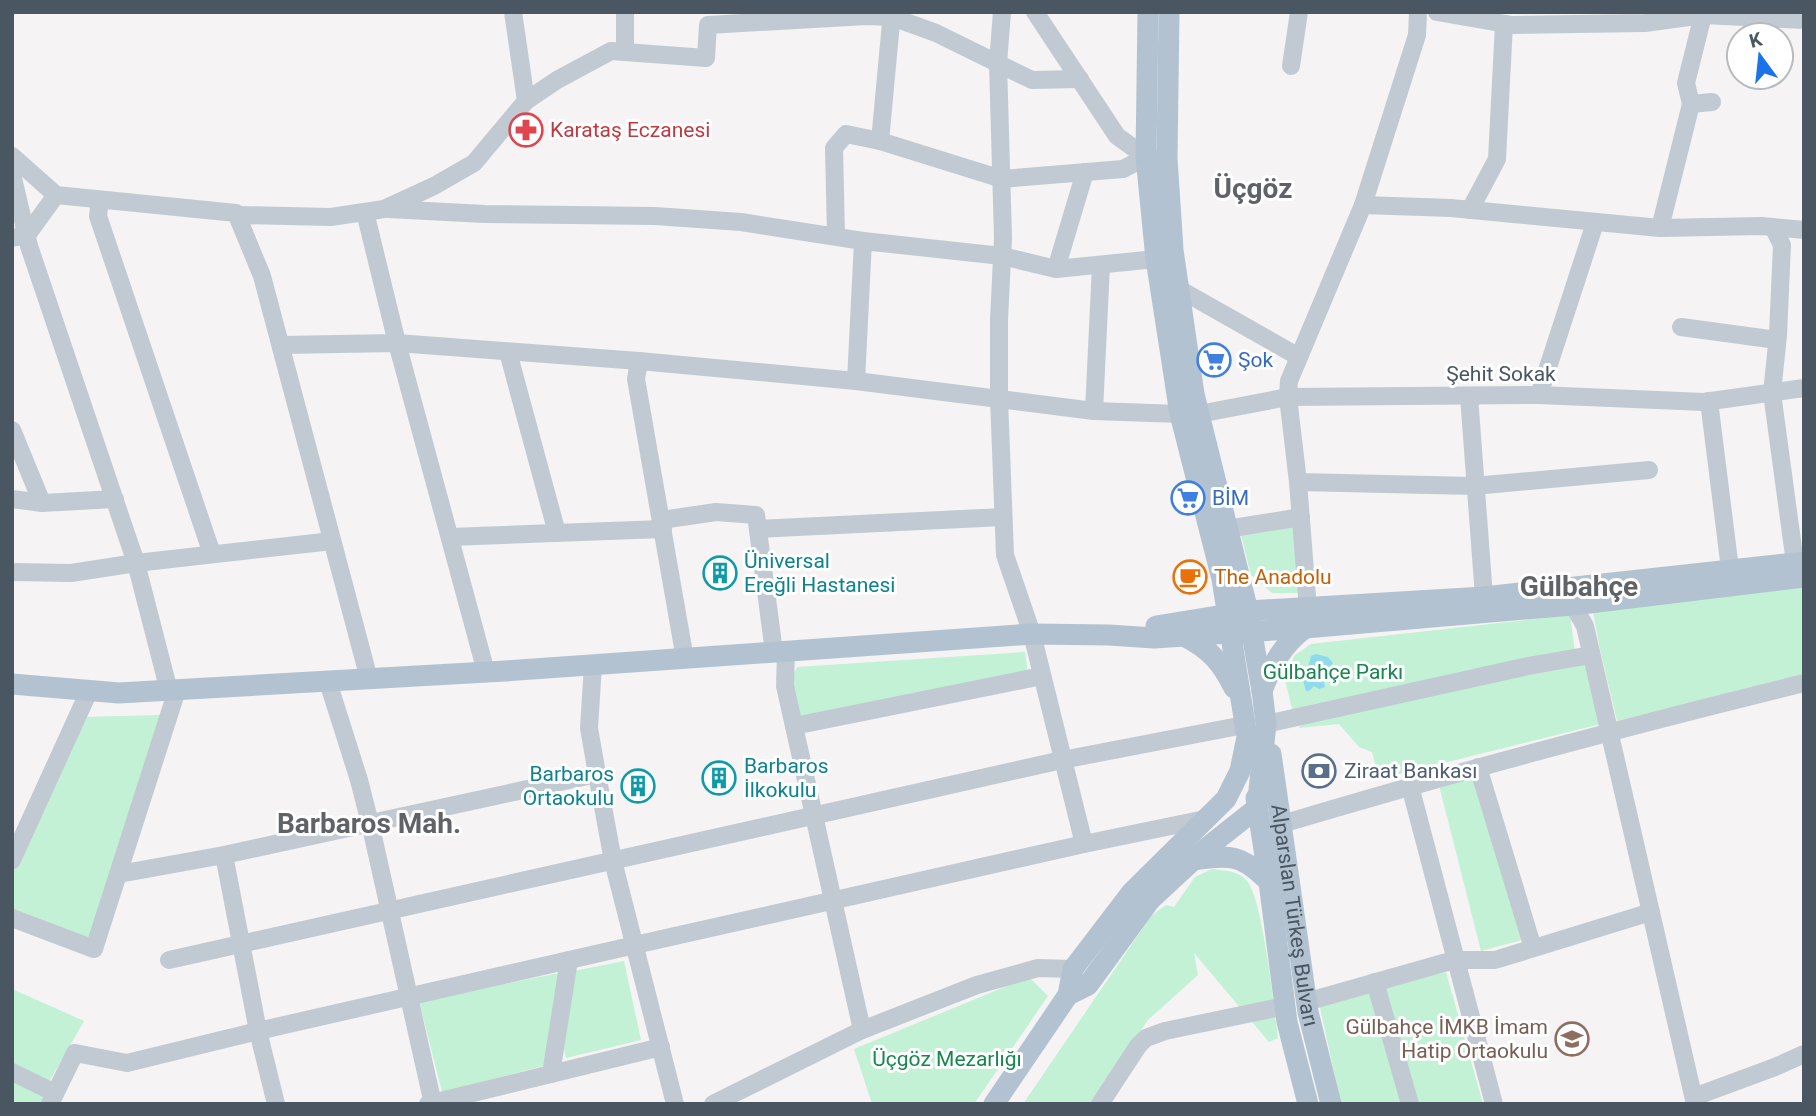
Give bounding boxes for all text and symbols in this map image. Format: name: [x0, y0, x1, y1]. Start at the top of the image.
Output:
north arrow: [1725, 21, 1795, 91]
text: K: [1747, 27, 1765, 53]
pharmacy icon: Karataş Eczanesi: [507, 111, 545, 149]
place label: Karataş Eczanesi: [550, 118, 710, 142]
district label: Üçgöz: [1214, 172, 1292, 205]
supermarket icon: Şok: [1195, 341, 1233, 379]
place label: Şok: [1238, 348, 1273, 372]
street label: Şehit Sokak: [1446, 362, 1556, 386]
supermarket icon: BİM: [1169, 479, 1207, 517]
place label: BİM: [1212, 486, 1249, 510]
place label: Üniversal Ereğli Hastanesi: [744, 549, 895, 597]
building icon: Üniversal Ereğli Hastanesi: [701, 554, 739, 592]
cafe icon: The Anadolu: [1171, 558, 1209, 596]
place label: The Anadolu: [1214, 565, 1332, 589]
district label: Gülbahçe: [1520, 570, 1638, 603]
park label: Gülbahçe Parkı: [1263, 660, 1403, 684]
bank icon: Ziraat Bankası: [1300, 752, 1338, 790]
place label: Barbaros İlkokulu: [744, 754, 829, 802]
building icon: Barbaros İlkokulu: [700, 759, 738, 797]
place label: Ziraat Bankası: [1344, 759, 1478, 783]
place label: Barbaros Ortaokulu: [523, 762, 614, 810]
building icon: Barbaros Ortaokulu: [619, 767, 657, 805]
street label: Alparslan Türkeş Bulvarı: [1266, 803, 1323, 1029]
district label: Barbaros Mah.: [277, 807, 461, 840]
place label: Gülbahçe İMKB İmam Hatip Ortaokulu: [1345, 1015, 1548, 1063]
school or university icon: Gülbahçe İMKB İmam Hatip Ortaokulu: [1553, 1020, 1591, 1058]
park label: Üçgöz Mezarlığı: [872, 1047, 1022, 1071]

